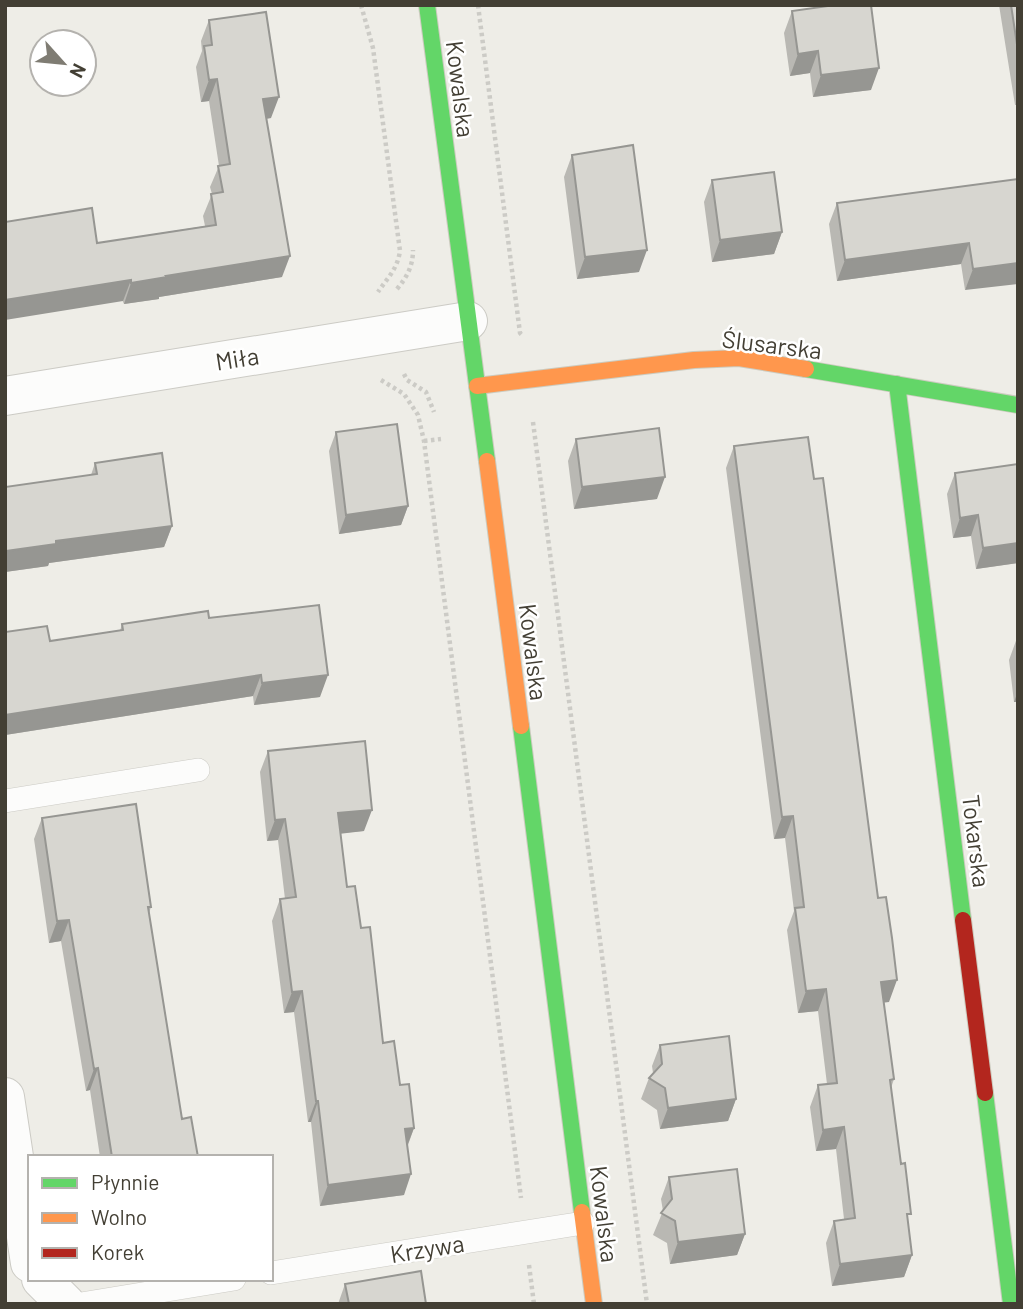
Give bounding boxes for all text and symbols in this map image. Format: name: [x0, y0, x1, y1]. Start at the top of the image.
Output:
north arrow: [28, 28, 98, 98]
street label: Kowalska: [441, 39, 481, 139]
text: N: [65, 60, 92, 82]
street label: Ślusarska: [720, 323, 824, 365]
street label: Miła: [213, 340, 261, 376]
street label: Kowalska: [514, 602, 554, 702]
street label: Tokarska: [957, 793, 997, 889]
legend: [28, 1155, 273, 1281]
street label: Kowalska: [585, 1164, 625, 1264]
text: Płynnie: [91, 1169, 159, 1194]
text: Wolno: [91, 1204, 147, 1229]
street label: Krzywa: [388, 1228, 466, 1268]
text: Korek: [91, 1239, 144, 1264]

